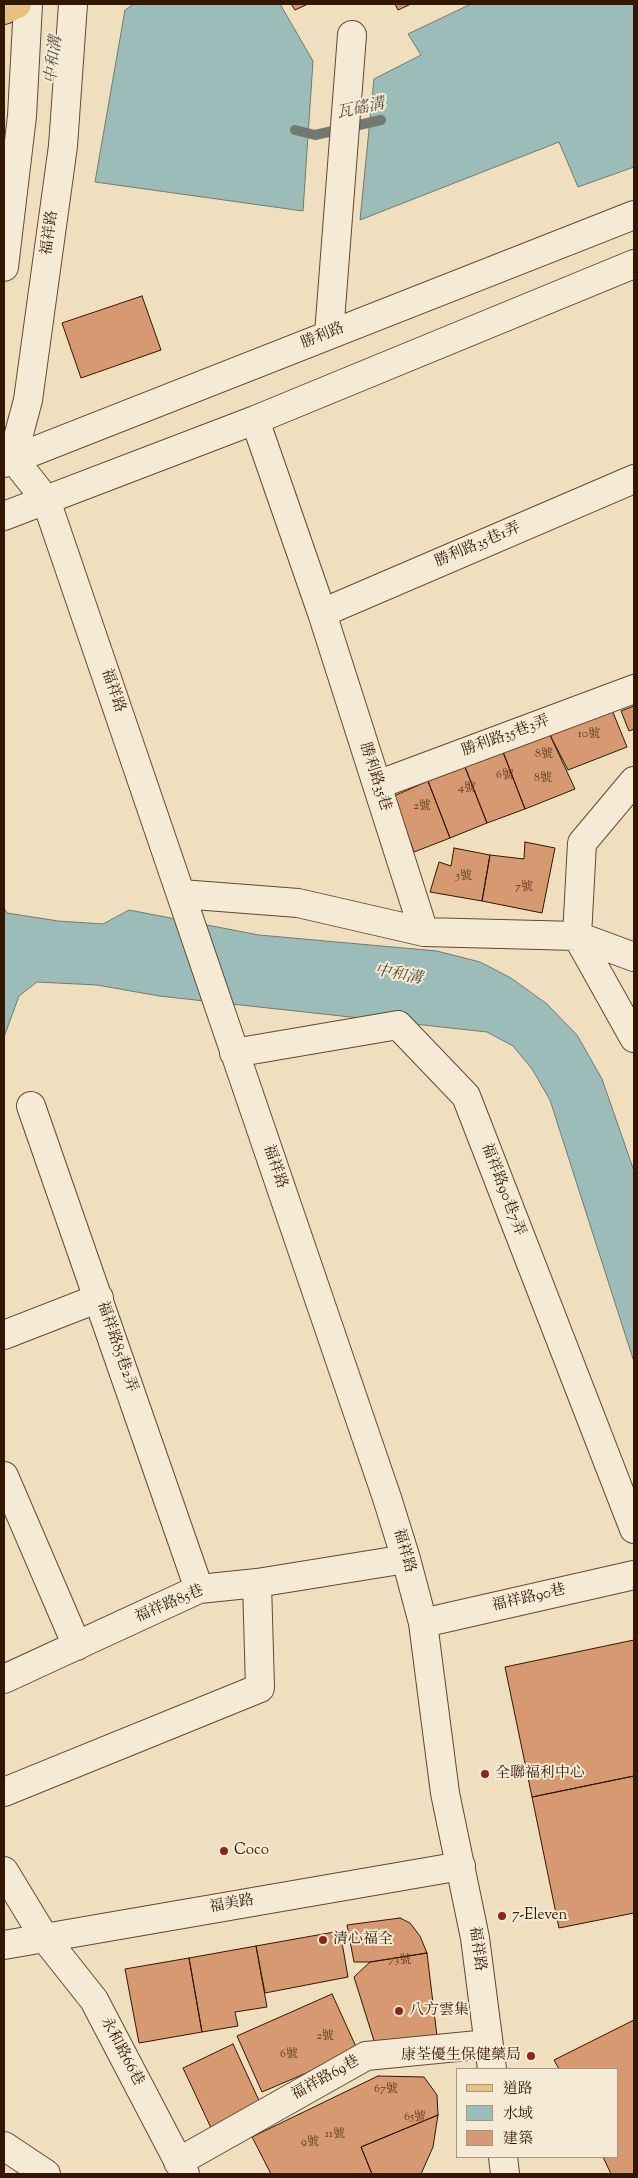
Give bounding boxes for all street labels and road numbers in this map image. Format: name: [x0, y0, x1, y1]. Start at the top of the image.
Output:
street label: 福祥路: [39, 209, 63, 257]
street label: 勝利路: [299, 320, 347, 354]
street label: 勝利路35巷1弄: [432, 520, 524, 572]
street label: 福祥路: [96, 667, 128, 715]
street label: 勝利路35巷3弄: [460, 713, 552, 761]
street label: 勝利路35巷: [354, 740, 394, 814]
street label: 福祥路90巷7弄: [476, 1141, 528, 1239]
street label: 福祥路: [258, 1143, 290, 1191]
street label: 福祥路85巷2弄: [92, 1299, 140, 1395]
street label: 福祥路: [388, 1527, 418, 1575]
street label: 福祥路90巷: [490, 1582, 568, 1616]
street label: 福祥路85巷: [133, 1583, 207, 1627]
street label: 福美路: [208, 1892, 256, 1918]
street label: 福祥路: [464, 1925, 488, 1973]
street label: 永和路66巷: [95, 2015, 147, 2089]
street label: 福祥路69巷: [289, 2053, 363, 2105]

